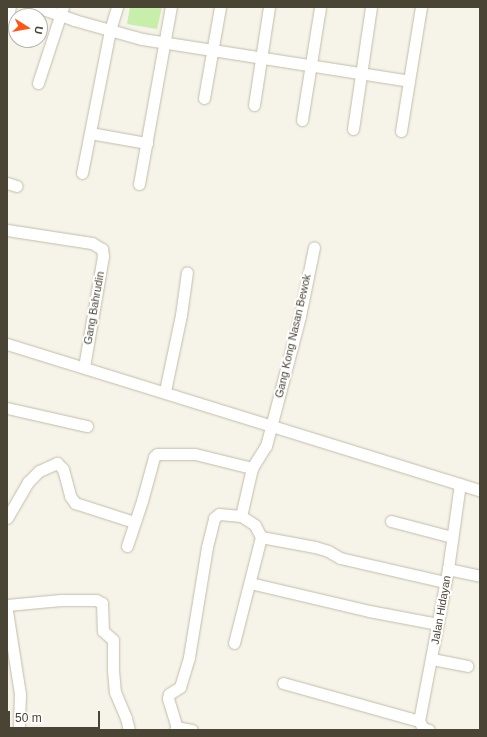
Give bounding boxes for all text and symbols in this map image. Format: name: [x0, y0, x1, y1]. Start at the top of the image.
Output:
north arrow: [8, 8, 48, 48]
text: U: [32, 25, 45, 35]
street label: Gang Bahrudin: [81, 270, 107, 346]
street label: Gang Kong Nasan Bewok: [272, 273, 314, 399]
street label: Jalan Hidayan: [428, 575, 454, 645]
scale bar: [10, 703, 102, 729]
text: 50 m: [15, 711, 42, 725]

